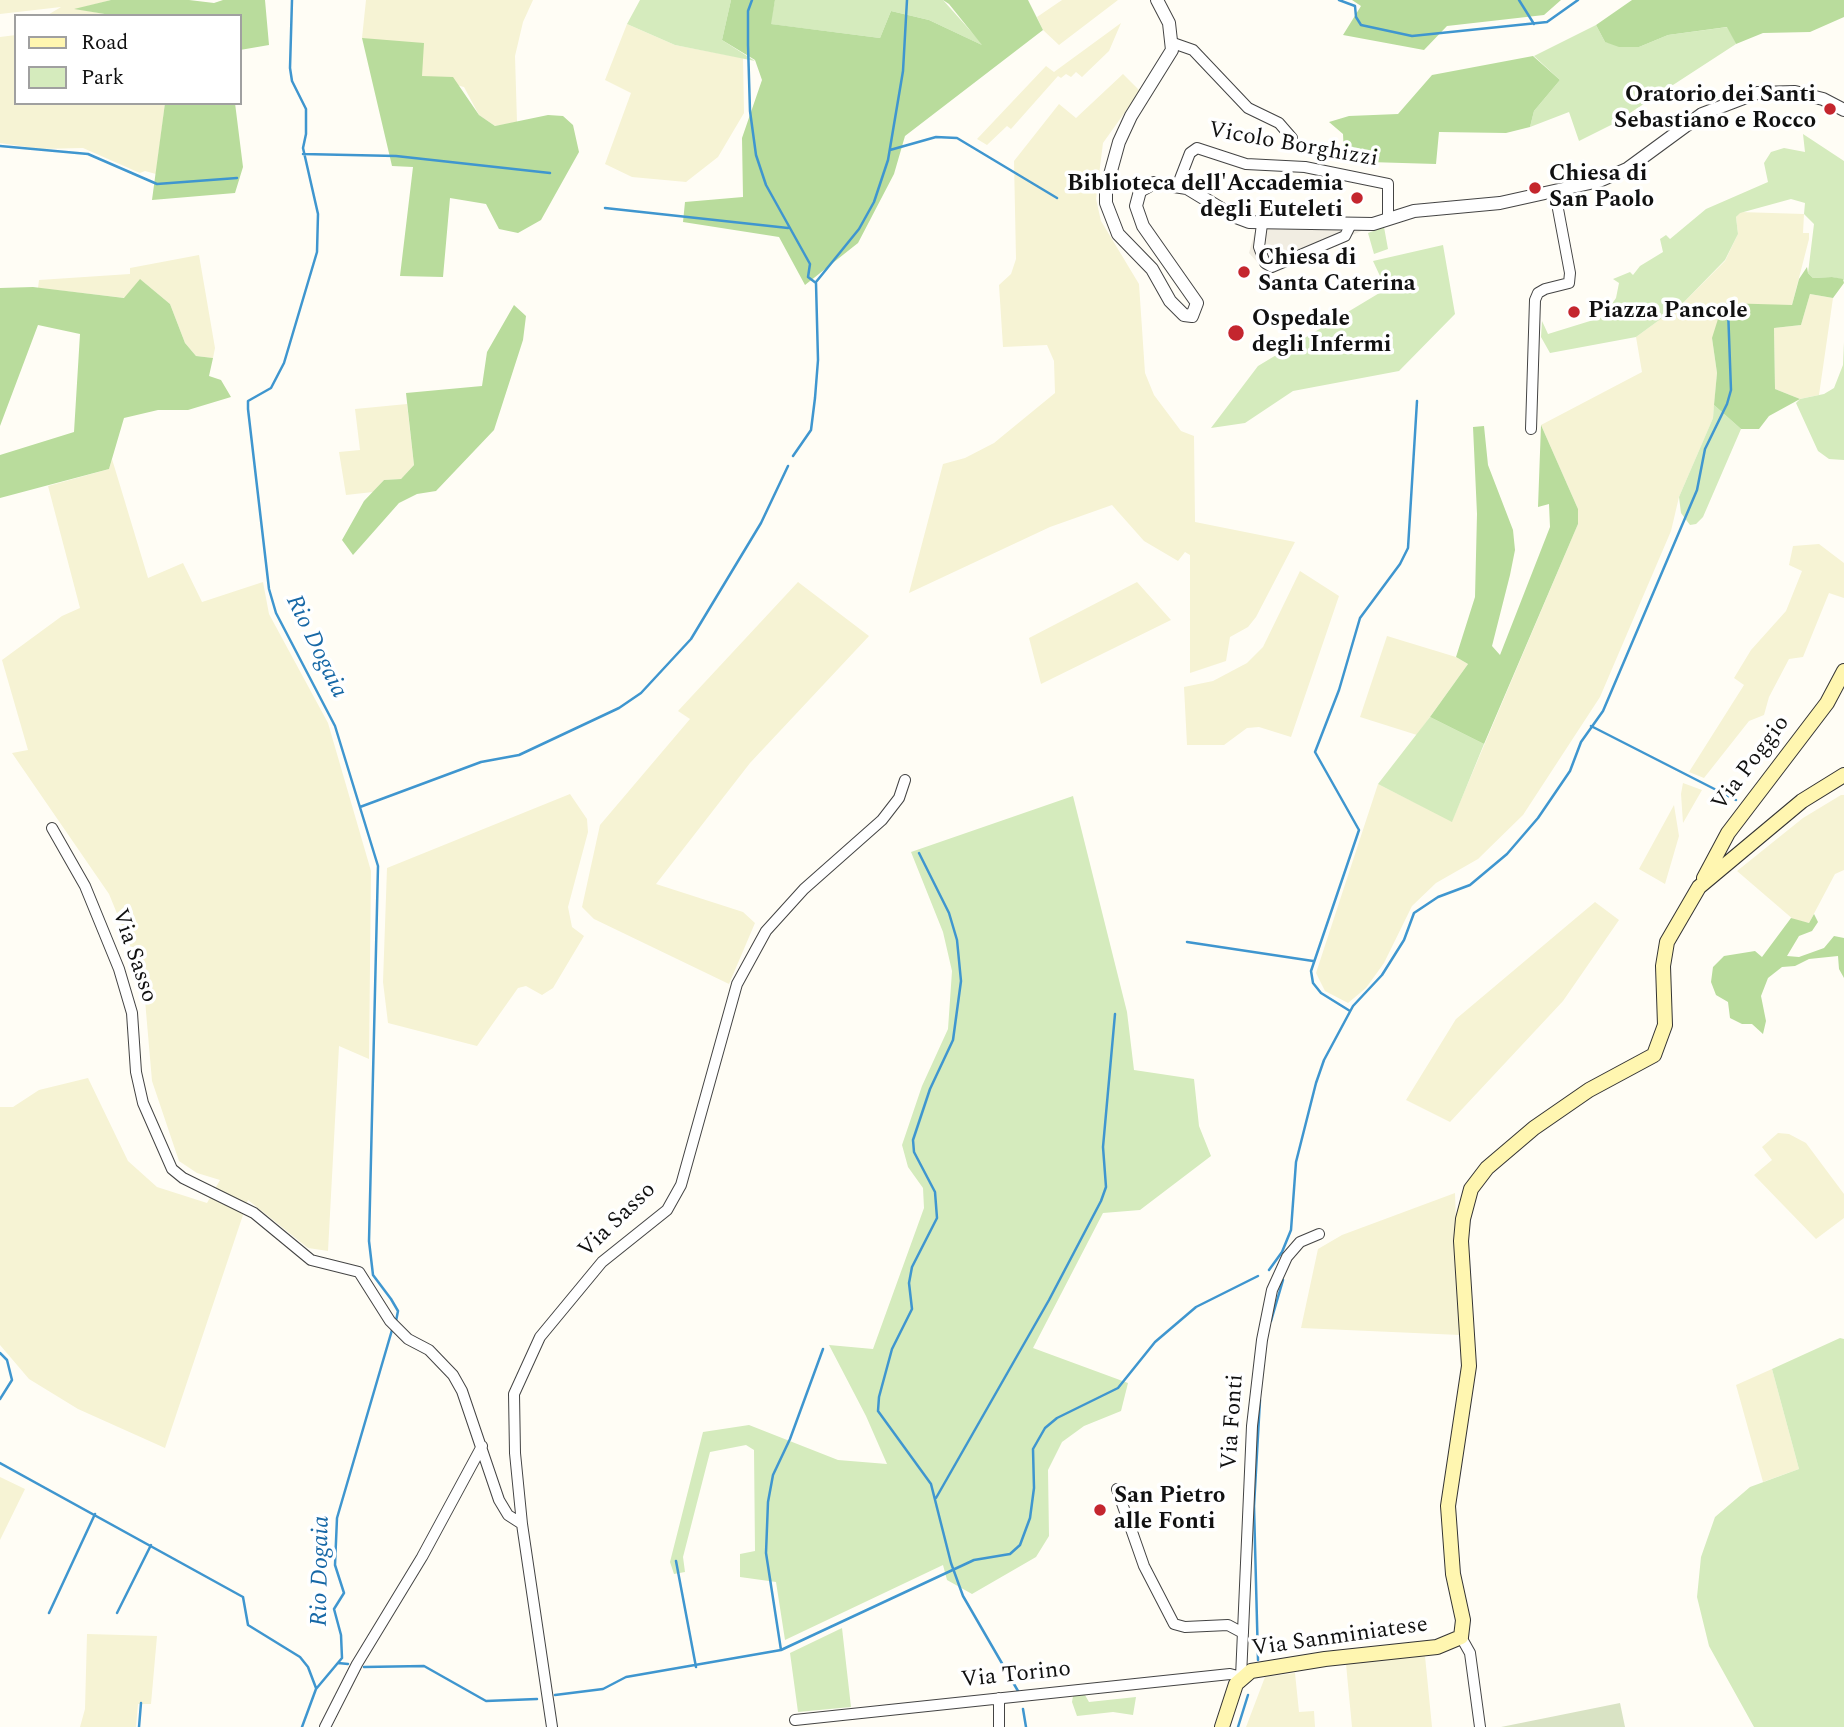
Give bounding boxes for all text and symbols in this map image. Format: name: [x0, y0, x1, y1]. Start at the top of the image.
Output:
legend: [14, 14, 242, 105]
text: Road: [81, 27, 128, 59]
text: Park: [81, 62, 124, 94]
place label: Oratorio dei Santi Sebastiano e Rocco: [1614, 82, 1816, 136]
marker: Oratorio dei Santi Sebastiano e Rocco: [1822, 101, 1838, 117]
street label: Vicolo Borghizzi: [1206, 118, 1380, 174]
place label: Chiesa di San Paolo: [1549, 161, 1654, 215]
place label: Biblioteca dell'Accademia degli Euteleti: [1067, 171, 1343, 225]
marker: Chiesa di San Paolo: [1527, 180, 1543, 196]
marker: Biblioteca dell'Accademia degli Euteleti: [1349, 190, 1365, 206]
place label: Chiesa di Santa Caterina: [1258, 245, 1416, 299]
marker: Chiesa di Santa Caterina: [1236, 264, 1252, 280]
place label: Piazza Pancole: [1588, 298, 1748, 326]
marker: Piazza Pancole: [1566, 304, 1582, 320]
place label: Ospedale degli Infermi: [1252, 306, 1392, 360]
marker: Ospedale degli Infermi: [1226, 323, 1246, 343]
water label: Rio Dogaia: [278, 591, 352, 703]
street label: Via Poggio: [1707, 711, 1797, 817]
street label: Via Sasso: [104, 906, 162, 1006]
street label: Via Sasso: [573, 1177, 663, 1265]
street label: Via Fonti: [1217, 1373, 1251, 1471]
place label: San Pietro alle Fonti: [1114, 1483, 1225, 1537]
marker: San Pietro alle Fonti: [1092, 1502, 1108, 1518]
water label: Rio Dogaia: [307, 1515, 337, 1627]
street label: Via Sanminiatese: [1250, 1612, 1430, 1664]
street label: Via Torino: [960, 1657, 1072, 1695]

